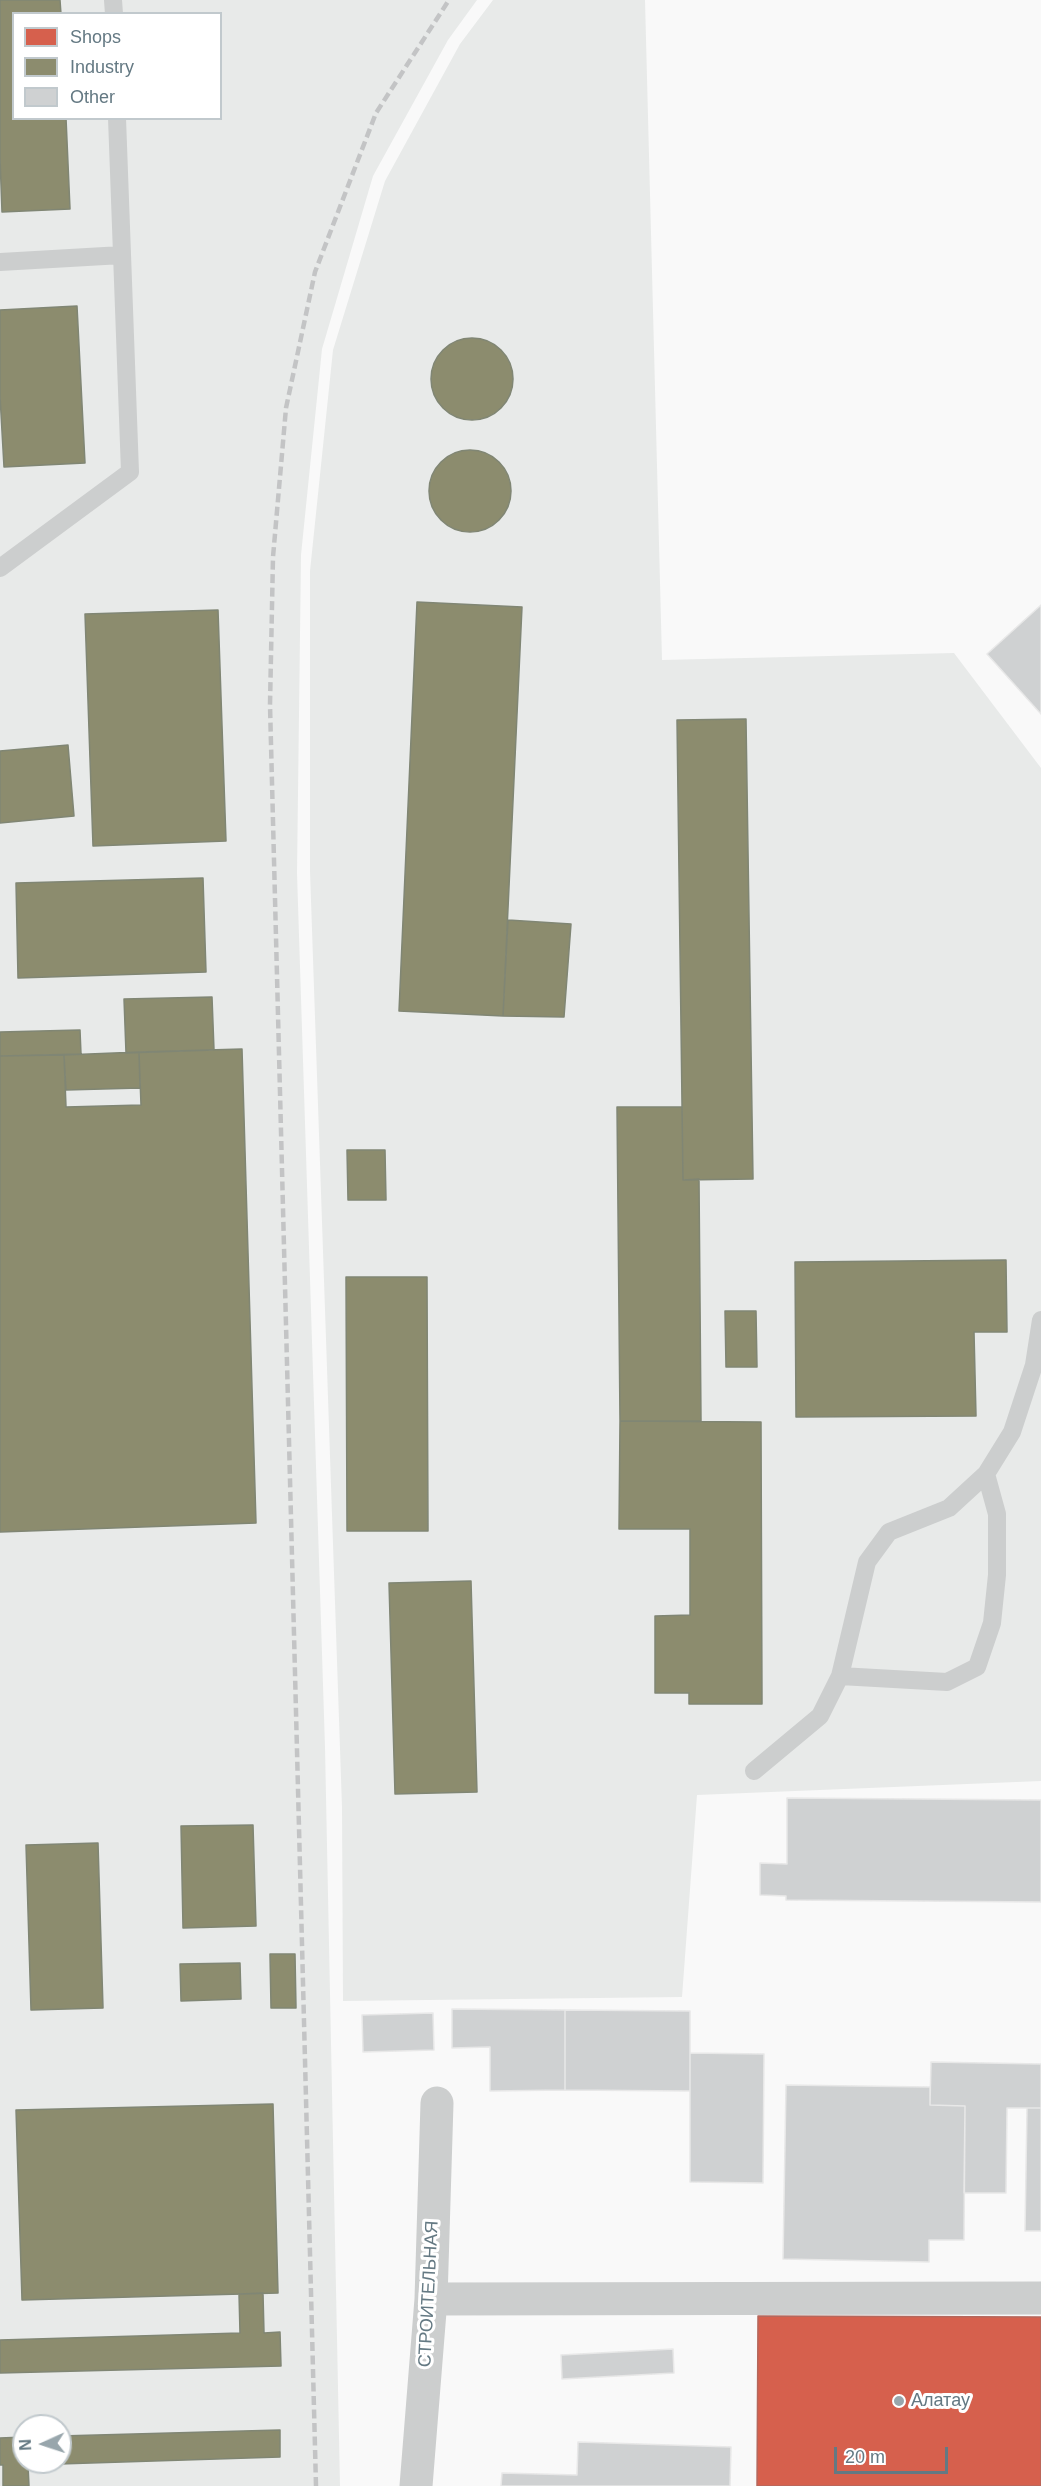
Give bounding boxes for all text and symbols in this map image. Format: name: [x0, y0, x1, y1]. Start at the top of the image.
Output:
legend: [12, 12, 222, 120]
text: Shops: [70, 27, 121, 47]
text: Industry: [70, 57, 134, 77]
text: Other: [70, 87, 115, 107]
street label: СТРОИТЕЛЬНАЯ: [414, 2220, 444, 2368]
place label: Алатау: [911, 2390, 970, 2412]
marker: Алатау: [892, 2394, 906, 2408]
north arrow: [12, 2414, 72, 2474]
scale bar: [837, 2435, 951, 2473]
text: N: [17, 2439, 34, 2451]
text: 20 m: [845, 2447, 885, 2467]

